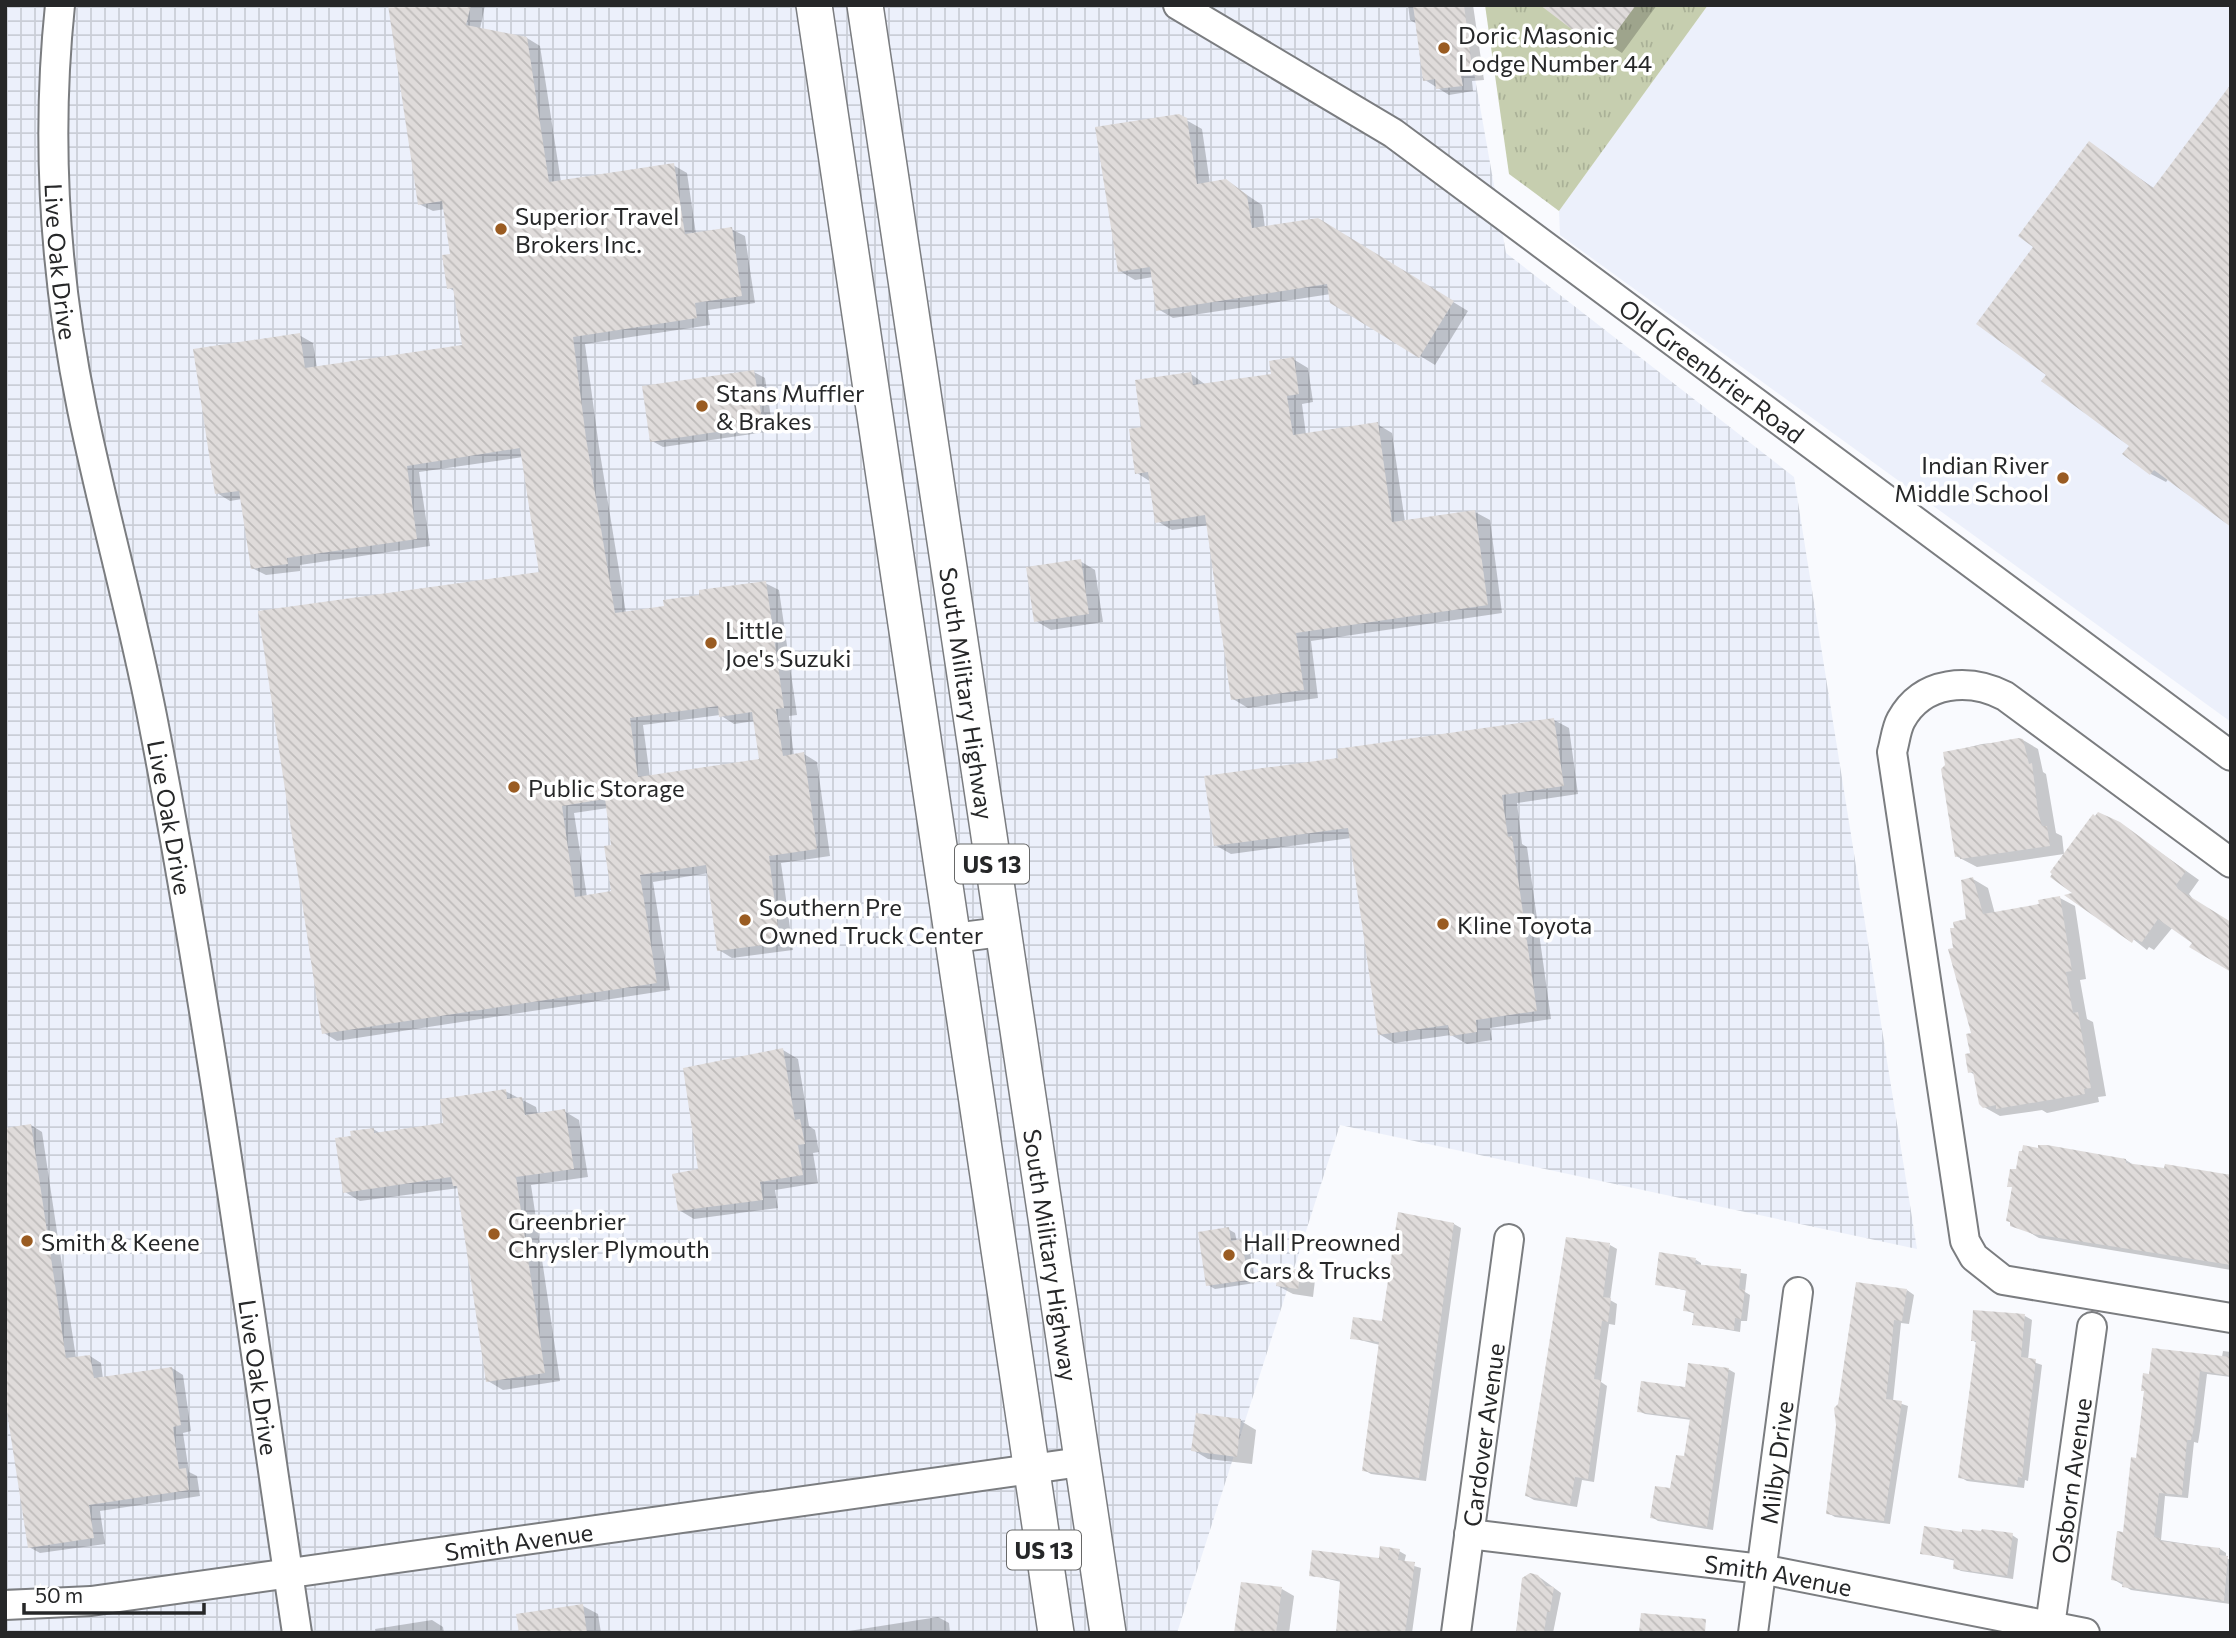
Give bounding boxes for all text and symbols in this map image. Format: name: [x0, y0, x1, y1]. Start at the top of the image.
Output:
place label: Doric Masonic Lodge Number 44: [1458, 20, 1652, 77]
marker: Doric Masonic Lodge Number 44: [1436, 40, 1452, 56]
street label: Live Oak Drive: [40, 183, 84, 342]
place label: Superior Travel Brokers Inc.: [515, 201, 679, 258]
marker: Superior Travel Brokers Inc.: [493, 221, 509, 237]
street label: Old Greenbrier Road: [1614, 292, 1810, 448]
place label: Stans Muffler & Brakes: [716, 378, 865, 435]
marker: Stans Muffler & Brakes: [694, 398, 710, 414]
place label: Indian River Middle School: [1894, 450, 2049, 507]
marker: Indian River Middle School: [2055, 470, 2071, 486]
street label: South Military Highway: [935, 565, 1001, 822]
place label: Little Joe's Suzuki: [725, 615, 851, 672]
marker: Little Joe's Suzuki: [703, 635, 719, 651]
street label: Live Oak Drive: [142, 737, 199, 897]
place label: Public Storage: [528, 773, 685, 802]
marker: Public Storage: [506, 779, 522, 795]
road number: US 13: [955, 844, 1029, 884]
place label: Southern Pre Owned Truck Center: [759, 892, 984, 949]
place label: Kline Toyota: [1457, 910, 1592, 939]
marker: Southern Pre Owned Truck Center: [737, 912, 753, 928]
marker: Kline Toyota: [1435, 916, 1451, 932]
street label: South Military Highway: [1018, 1127, 1085, 1383]
place label: Greenbrier Chrysler Plymouth: [508, 1206, 710, 1263]
marker: Greenbrier Chrysler Plymouth: [486, 1226, 502, 1242]
place label: Smith & Keene: [41, 1227, 200, 1256]
place label: Hall Preowned Cars & Trucks: [1243, 1227, 1401, 1284]
marker: Smith & Keene: [19, 1233, 35, 1249]
marker: Hall Preowned Cars & Trucks: [1221, 1247, 1237, 1263]
street label: Live Oak Drive: [234, 1297, 285, 1457]
street label: Cardover Avenue: [1456, 1341, 1509, 1528]
street label: Osborn Avenue: [2044, 1396, 2096, 1565]
street label: Milby Drive: [1753, 1399, 1798, 1526]
street label: Smith Avenue: [443, 1516, 595, 1566]
road number: US 13: [1007, 1530, 1081, 1569]
street label: Smith Avenue: [1703, 1548, 1855, 1601]
scale bar: [24, 1572, 205, 1616]
text: 50 m: [35, 1582, 83, 1607]

